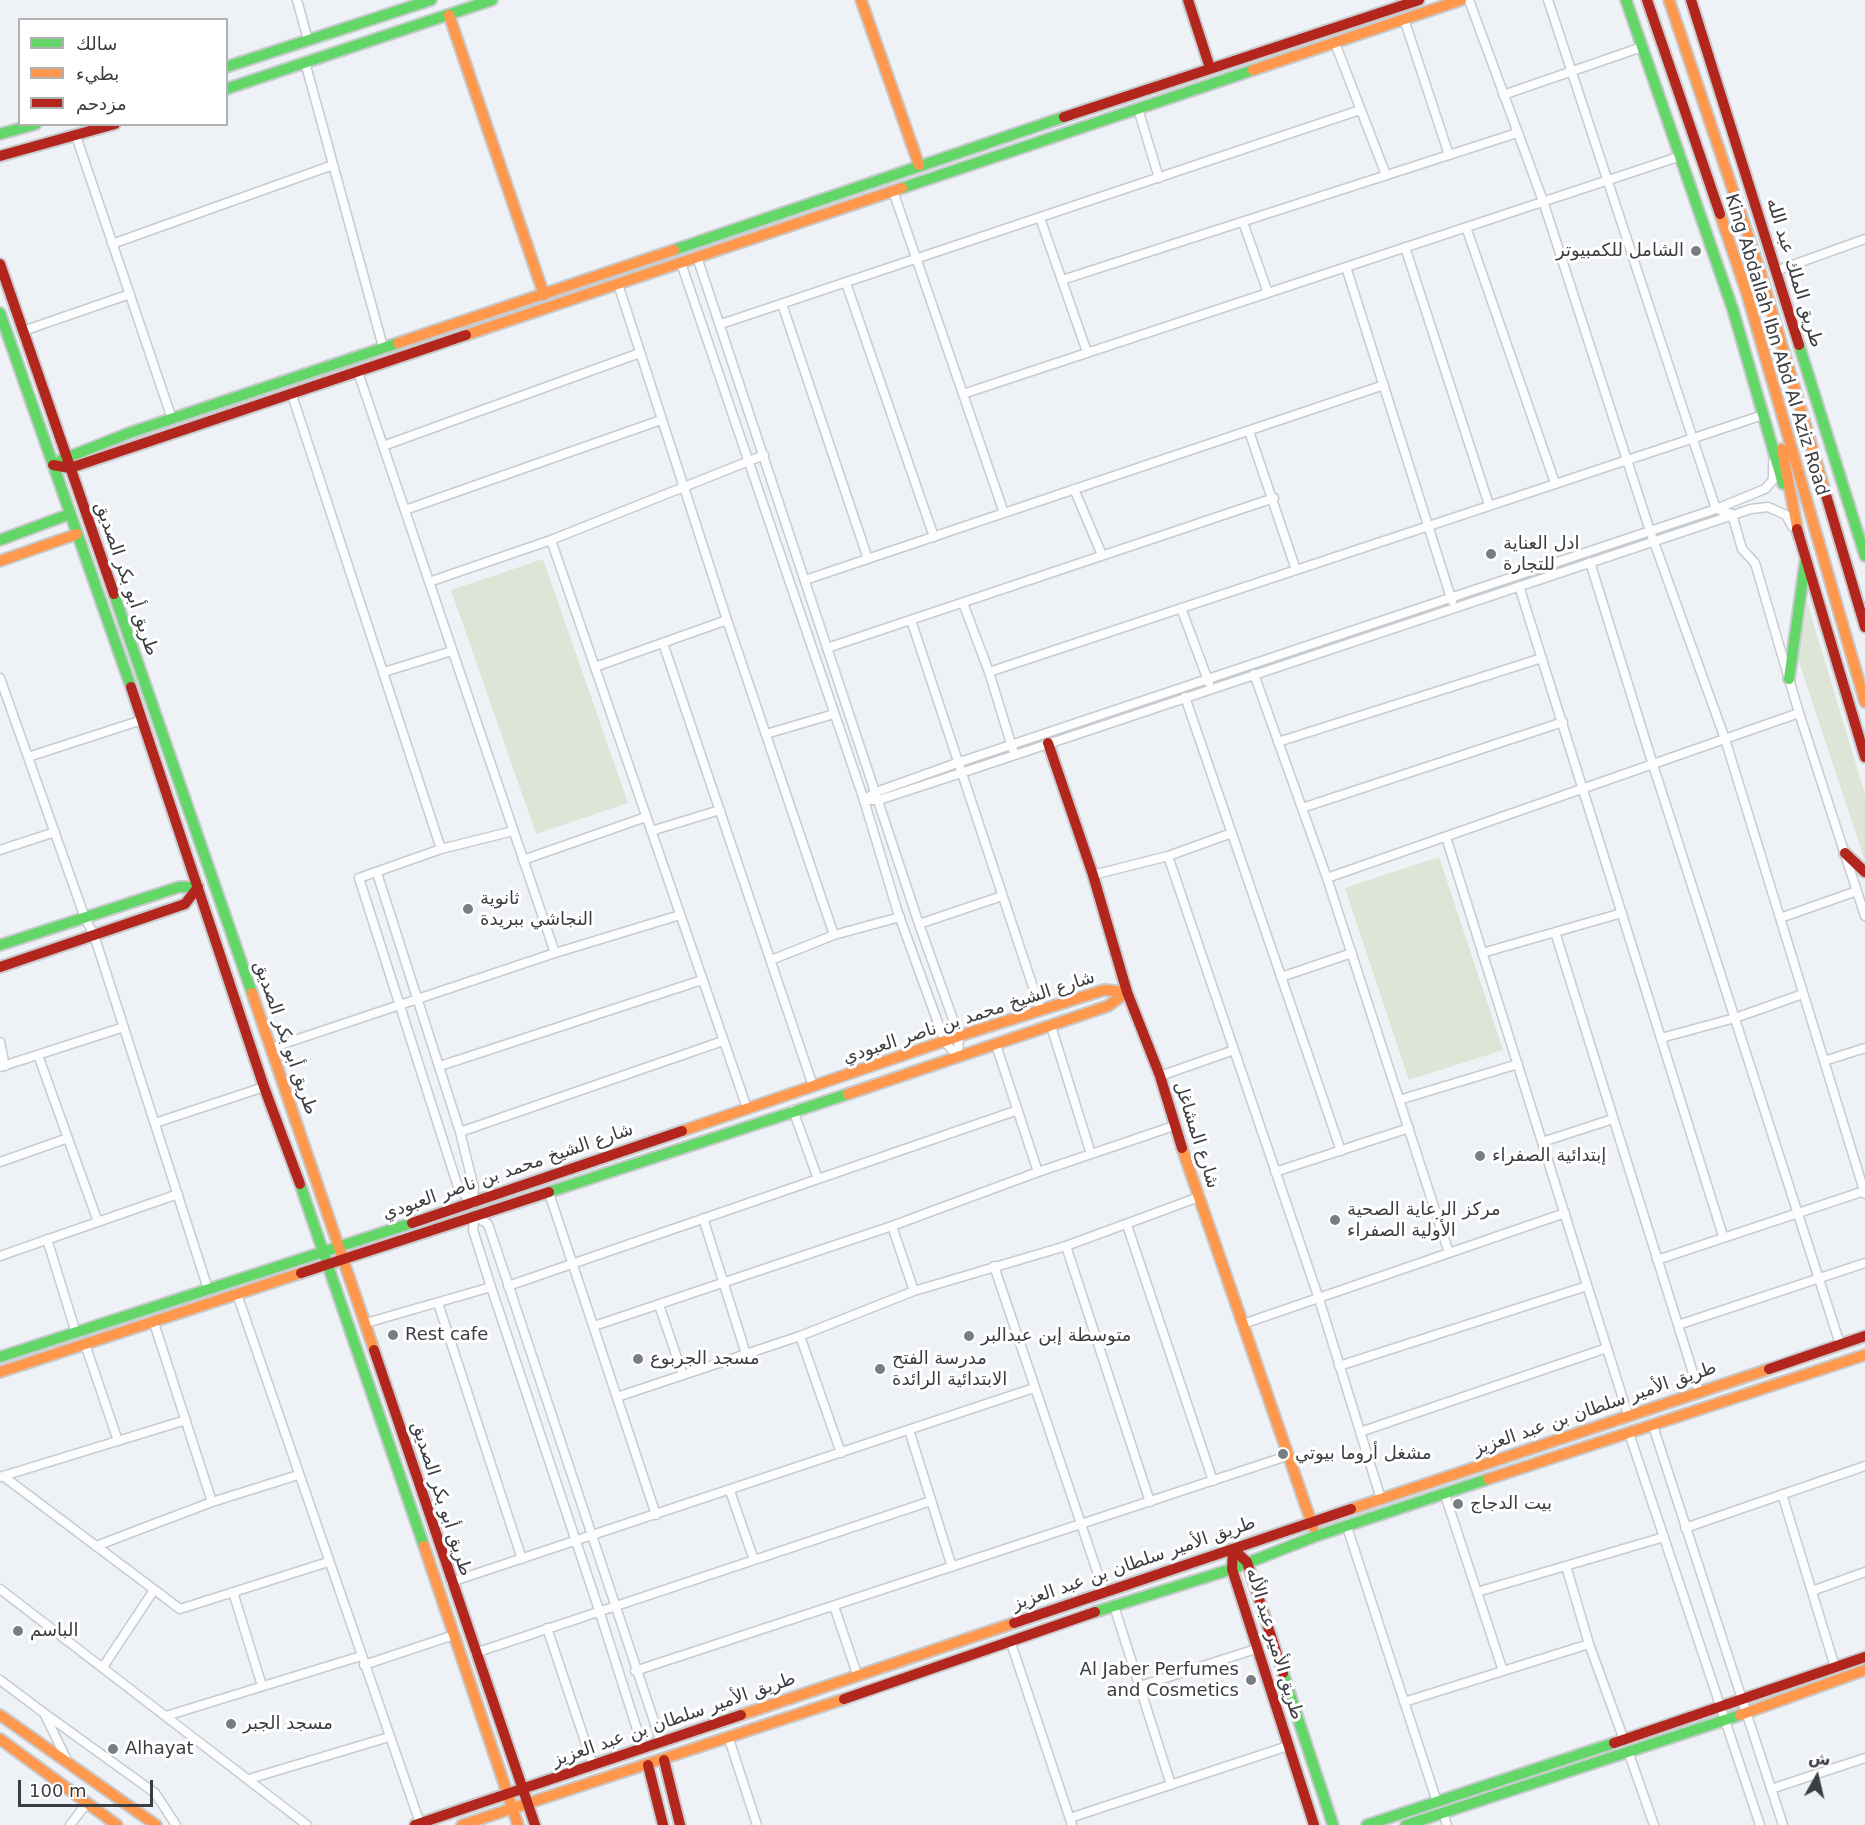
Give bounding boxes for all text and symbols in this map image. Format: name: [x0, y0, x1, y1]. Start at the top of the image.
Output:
legend: [18, 18, 228, 126]
text: سالك: [76, 33, 117, 54]
text: بطيء: [76, 63, 119, 84]
text: مزدحم: [76, 93, 127, 114]
street label: King Abdallah Ibn Abd Al Aziz Road: [1720, 191, 1832, 499]
street label: طريق الملك عبد الله: [1761, 196, 1827, 350]
place label: الشامل للكمبيوتر: [1556, 240, 1684, 262]
marker: الشامل للكمبيوتر: [1689, 244, 1703, 258]
street label: طريق أبو بكر الصديق: [90, 499, 162, 659]
place label: ادل العناية للتجارة: [1503, 533, 1580, 576]
marker: ادل العناية للتجارة: [1484, 547, 1498, 561]
place label: ثانوية النجاشي ببريدة: [480, 888, 593, 930]
marker: ثانوية النجاشي ببريدة: [461, 902, 475, 916]
street label: طريق أبو بكر الصديق: [249, 958, 321, 1118]
street label: شارع الشيخ محمد بن ناصر العبودي: [840, 967, 1098, 1069]
street label: شارع المشاغل: [1169, 1079, 1223, 1191]
street label: شارع الشيخ محمد بن ناصر العبودي: [380, 1119, 636, 1225]
place label: إبتدائية الصفراء: [1492, 1145, 1606, 1167]
marker: إبتدائية الصفراء: [1473, 1149, 1487, 1163]
place label: مركز الرعاية الصحية الأولية الصفراء: [1347, 1199, 1501, 1242]
marker: مركز الرعاية الصحية الأولية الصفراء: [1328, 1213, 1342, 1227]
place label: Rest cafe: [405, 1324, 488, 1346]
place label: متوسطة إبن عبدالبر: [981, 1325, 1131, 1347]
marker: Rest cafe: [386, 1328, 400, 1342]
marker: متوسطة إبن عبدالبر: [962, 1329, 976, 1343]
place label: مسجد الجربوع: [650, 1348, 760, 1370]
place label: مدرسة الفتح الابتدائية الرائدة: [892, 1348, 1007, 1390]
marker: مسجد الجربوع: [631, 1352, 645, 1366]
street label: طريق الأمير سلطان بن عبد العزيز: [1470, 1357, 1720, 1461]
marker: مدرسة الفتح الابتدائية الرائدة: [873, 1362, 887, 1376]
street label: طريق أبو بكر الصديق: [406, 1419, 476, 1579]
place label: مشغل أروما بيوتي: [1295, 1443, 1432, 1465]
marker: مشغل أروما بيوتي: [1276, 1447, 1290, 1461]
place label: بيت الدجاج: [1470, 1493, 1552, 1515]
marker: بيت الدجاج: [1451, 1497, 1465, 1511]
street label: طريق الأمير سلطان بن عبد العزيز: [1009, 1512, 1259, 1616]
street label: طريق الأمير عبد الأله: [1241, 1565, 1307, 1723]
place label: الباسم: [30, 1620, 78, 1642]
marker: الباسم: [11, 1624, 25, 1638]
place label: Al Jaber Perfumes and Cosmetics: [1080, 1659, 1239, 1702]
street label: طريق الأمير سلطان بن عبد العزيز: [549, 1668, 799, 1772]
marker: Al Jaber Perfumes and Cosmetics: [1244, 1673, 1258, 1687]
place label: مسجد الجبر: [243, 1713, 333, 1735]
marker: مسجد الجبر: [224, 1717, 238, 1731]
place label: Alhayat: [125, 1738, 193, 1760]
marker: Alhayat: [106, 1742, 120, 1756]
north arrow: [1787, 1747, 1847, 1807]
text: ش: [1807, 1748, 1832, 1770]
scale bar: [21, 1768, 156, 1806]
text: 100 m: [29, 1780, 87, 1801]

